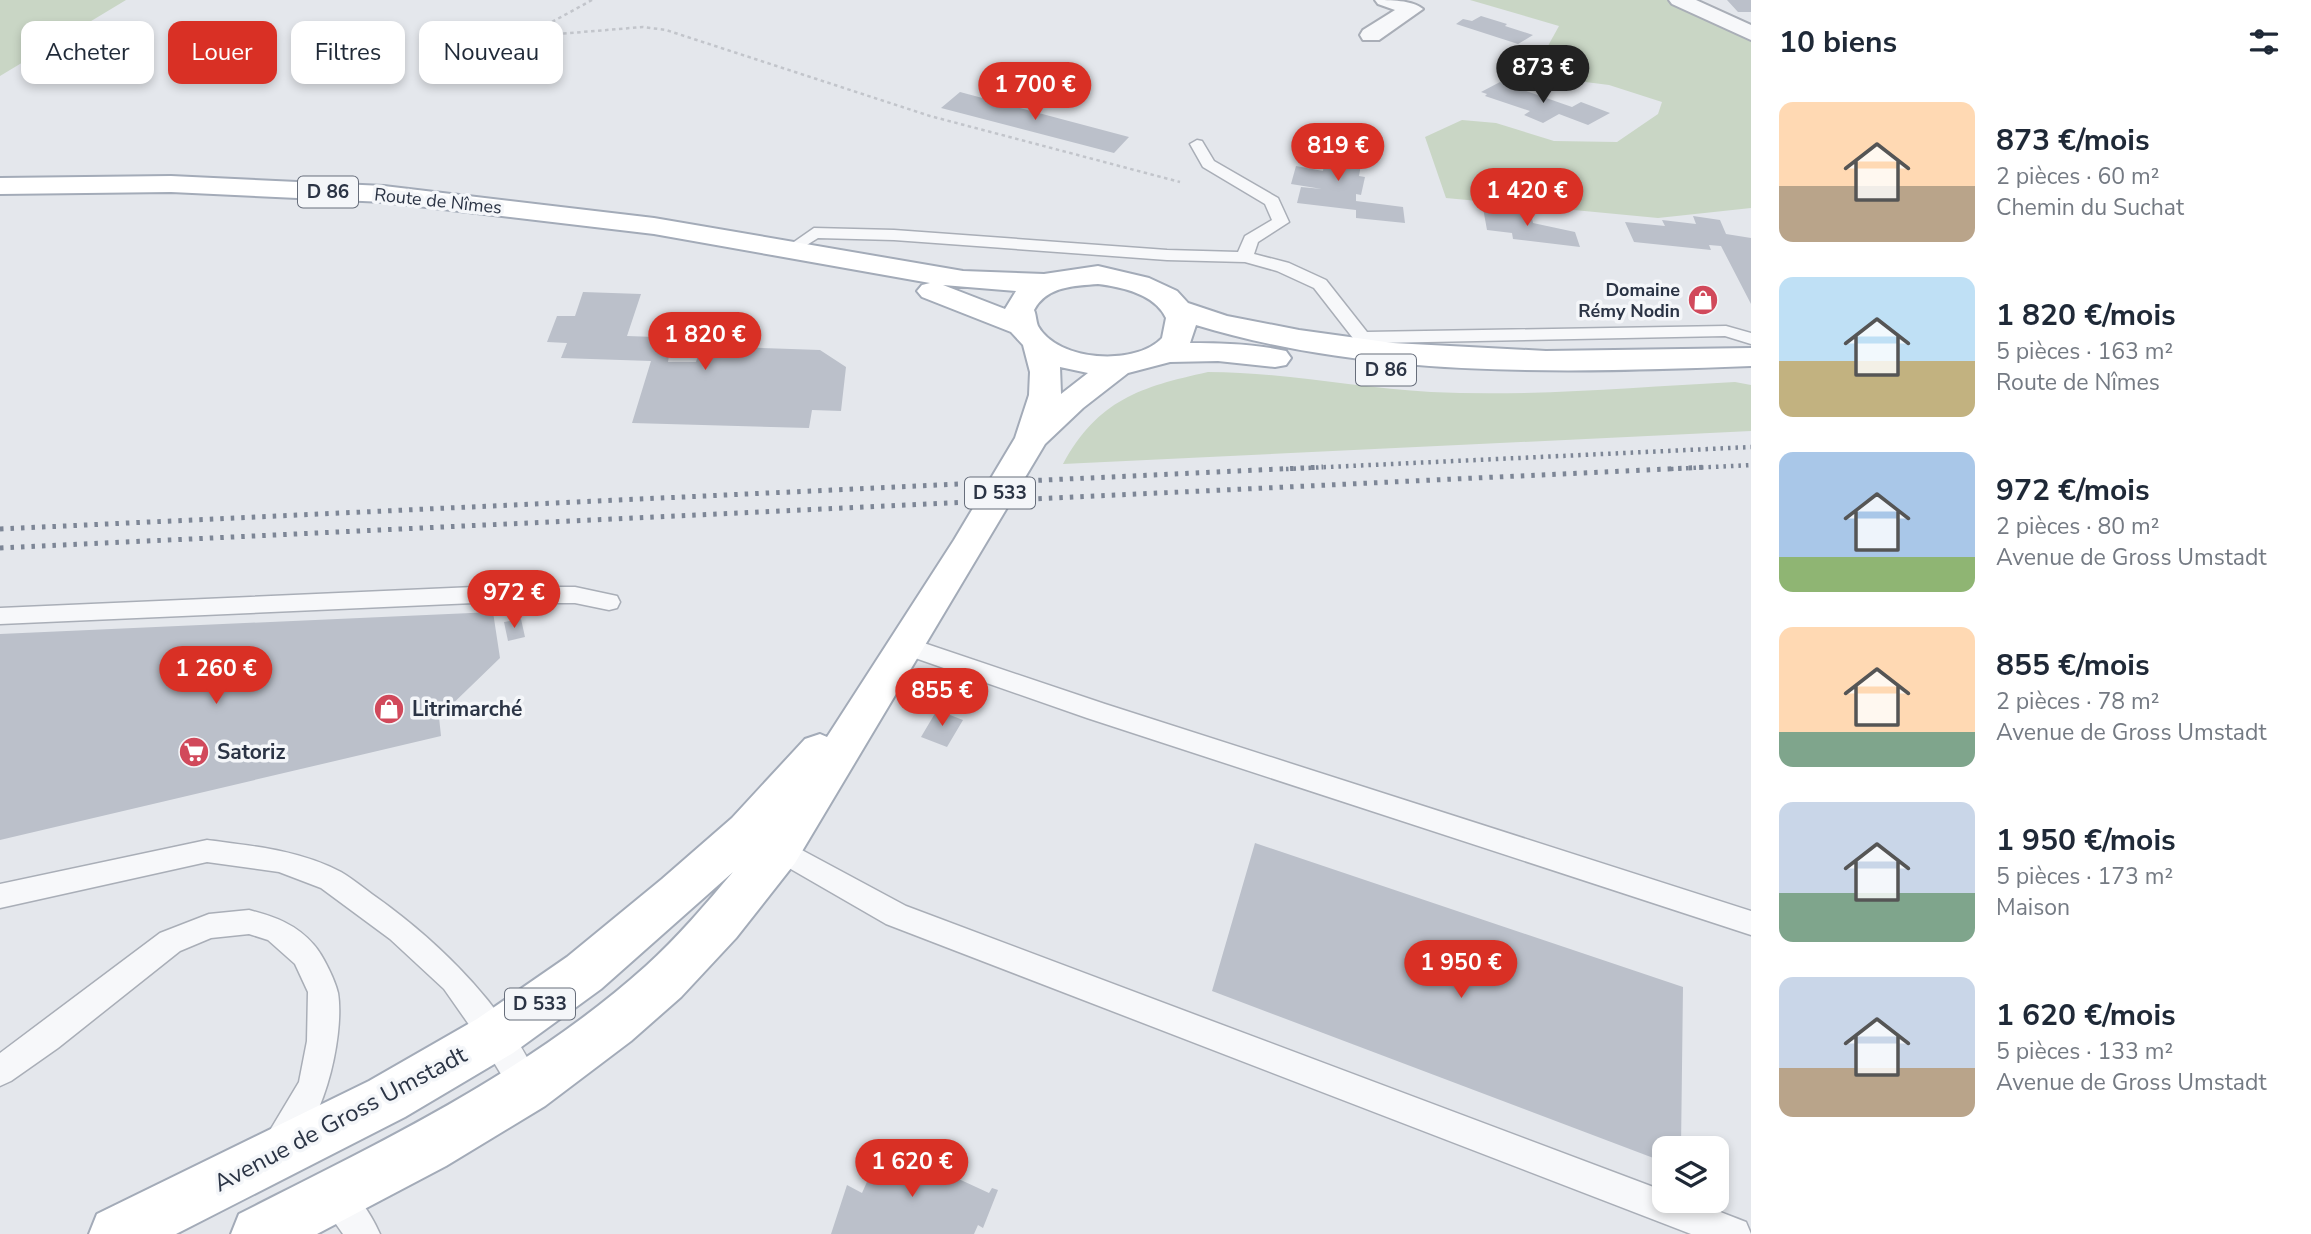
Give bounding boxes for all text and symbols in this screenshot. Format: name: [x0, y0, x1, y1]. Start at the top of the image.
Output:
chip: Acheter: [21, 21, 154, 84]
chip: Louer: [168, 21, 277, 84]
chip: Filtres: [291, 21, 405, 84]
chip: Nouveau: [419, 21, 563, 84]
text: 10 biens: [1779, 22, 1897, 63]
icon: filters: [2245, 23, 2283, 61]
pin: 873 €: [1494, 46, 1592, 105]
text: 873 €: [1512, 52, 1574, 83]
pin: 1 700 €: [970, 62, 1100, 122]
text: 1 700 €: [994, 69, 1076, 100]
text: 873 €/mois: [1996, 120, 2150, 161]
pin: 819 €: [1289, 124, 1387, 183]
text: 819 €: [1307, 130, 1369, 161]
icon: home: [1835, 130, 1919, 214]
text: 2 pièces · 60 m²: [1996, 161, 2159, 192]
pin: 1 420 €: [1462, 168, 1592, 228]
text: 1 420 €: [1486, 175, 1568, 206]
road number: D 86: [298, 176, 358, 208]
street label: Route de Nîmes: [373, 182, 503, 220]
text: Chemin du Suchat: [1996, 192, 2184, 223]
place label: Domaine Rémy Nodin: [1578, 278, 1680, 323]
shop icon: Domaine Rémy Nodin: [1686, 283, 1720, 317]
text: 1 820 €/mois: [1996, 295, 2176, 336]
icon: home: [1835, 305, 1919, 389]
pin: 1 820 €: [640, 312, 770, 372]
text: 1 820 €: [664, 319, 746, 350]
text: 5 pièces · 163 m²: [1996, 336, 2173, 367]
road number: D 86: [1356, 354, 1416, 386]
text: Route de Nîmes: [1996, 367, 2160, 398]
text: 972 €/mois: [1996, 470, 2150, 511]
road number: D 533: [965, 478, 1035, 508]
icon: home: [1835, 480, 1919, 564]
text: 2 pièces · 80 m²: [1996, 511, 2159, 542]
text: Avenue de Gross Umstadt: [1996, 542, 2266, 573]
pin: 972 €: [465, 570, 563, 630]
text: 972 €: [483, 577, 545, 608]
text: 855 €/mois: [1996, 645, 2150, 686]
pin: 1 260 €: [151, 646, 281, 706]
text: 1 260 €: [175, 653, 257, 684]
icon: home: [1835, 655, 1919, 739]
pin: 855 €: [893, 668, 991, 728]
text: 855 €: [911, 675, 973, 706]
text: 2 pièces · 78 m²: [1996, 686, 2159, 717]
shop icon: Litrimarché: [372, 692, 406, 726]
place label: Litrimarché: [412, 695, 522, 723]
text: Avenue de Gross Umstadt: [1996, 717, 2266, 748]
supermarket icon: Satoriz: [177, 735, 211, 769]
place label: Satoriz: [217, 738, 285, 766]
text: 1 950 €/mois: [1996, 820, 2176, 861]
icon: home: [1835, 830, 1919, 914]
text: 5 pièces · 173 m²: [1996, 861, 2173, 892]
text: Maison: [1996, 892, 2070, 923]
pin: 1 950 €: [1396, 940, 1526, 1000]
text: 1 950 €: [1420, 947, 1502, 978]
road number: D 533: [505, 988, 575, 1020]
text: 1 620 €/mois: [1996, 995, 2176, 1036]
icon: home: [1835, 1005, 1919, 1089]
text: 5 pièces · 133 m²: [1996, 1036, 2173, 1067]
street label: Avenue de Gross Umstadt: [208, 1038, 473, 1199]
text: Avenue de Gross Umstadt: [1996, 1067, 2266, 1098]
map controls: [1652, 1136, 1729, 1213]
button: layers: [1652, 1136, 1729, 1213]
pin: 1 620 €: [847, 1140, 977, 1199]
text: 1 620 €: [871, 1146, 953, 1177]

